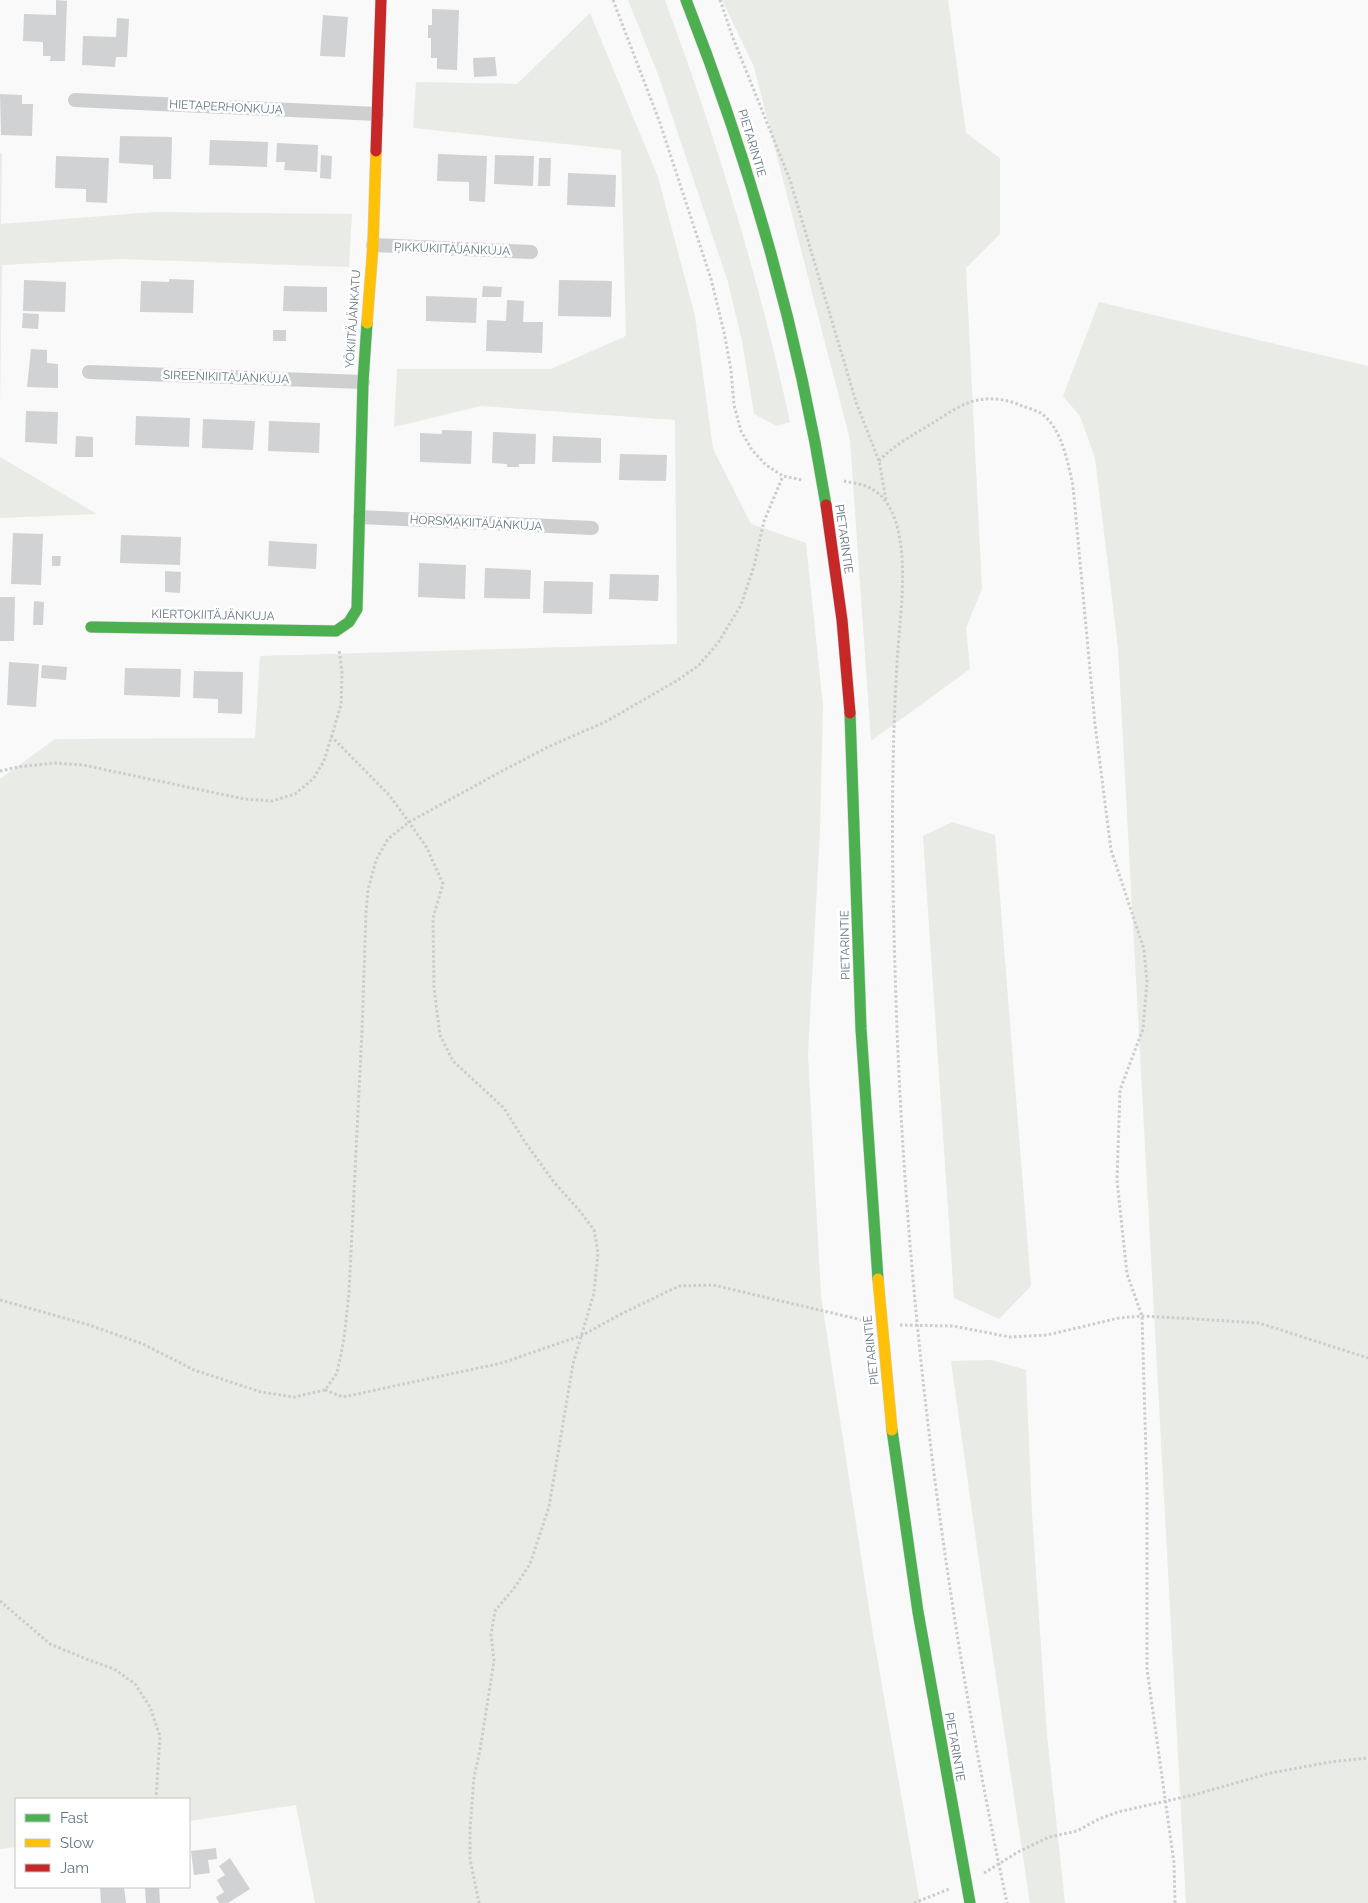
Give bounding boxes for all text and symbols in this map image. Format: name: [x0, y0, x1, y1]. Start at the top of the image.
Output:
street label: HIETAPERHONKUJA: [169, 97, 283, 117]
street label: PIETARINTIE: [735, 107, 769, 179]
street label: PIKKUKIITÄJÄNKUJA: [394, 240, 510, 258]
street label: YÖKIITÄJÄNKATU: [343, 269, 363, 369]
street label: SIREENIKIITÄJÄNKUJA: [163, 368, 289, 386]
street label: PIETARINTIE: [832, 503, 856, 575]
street label: HORSMAKIITÄJÄNKUJA: [409, 513, 543, 533]
street label: KIERTOKIITÄJÄNKUJA: [151, 607, 275, 623]
street label: PIETARINTIE: [837, 910, 853, 980]
street label: PIETARINTIE: [860, 1314, 882, 1386]
street label: PIETARINTIE: [942, 1711, 968, 1783]
legend: [15, 1798, 190, 1888]
text: Fast: [60, 1809, 88, 1827]
text: Slow: [60, 1834, 94, 1852]
text: Jam: [60, 1859, 89, 1877]

